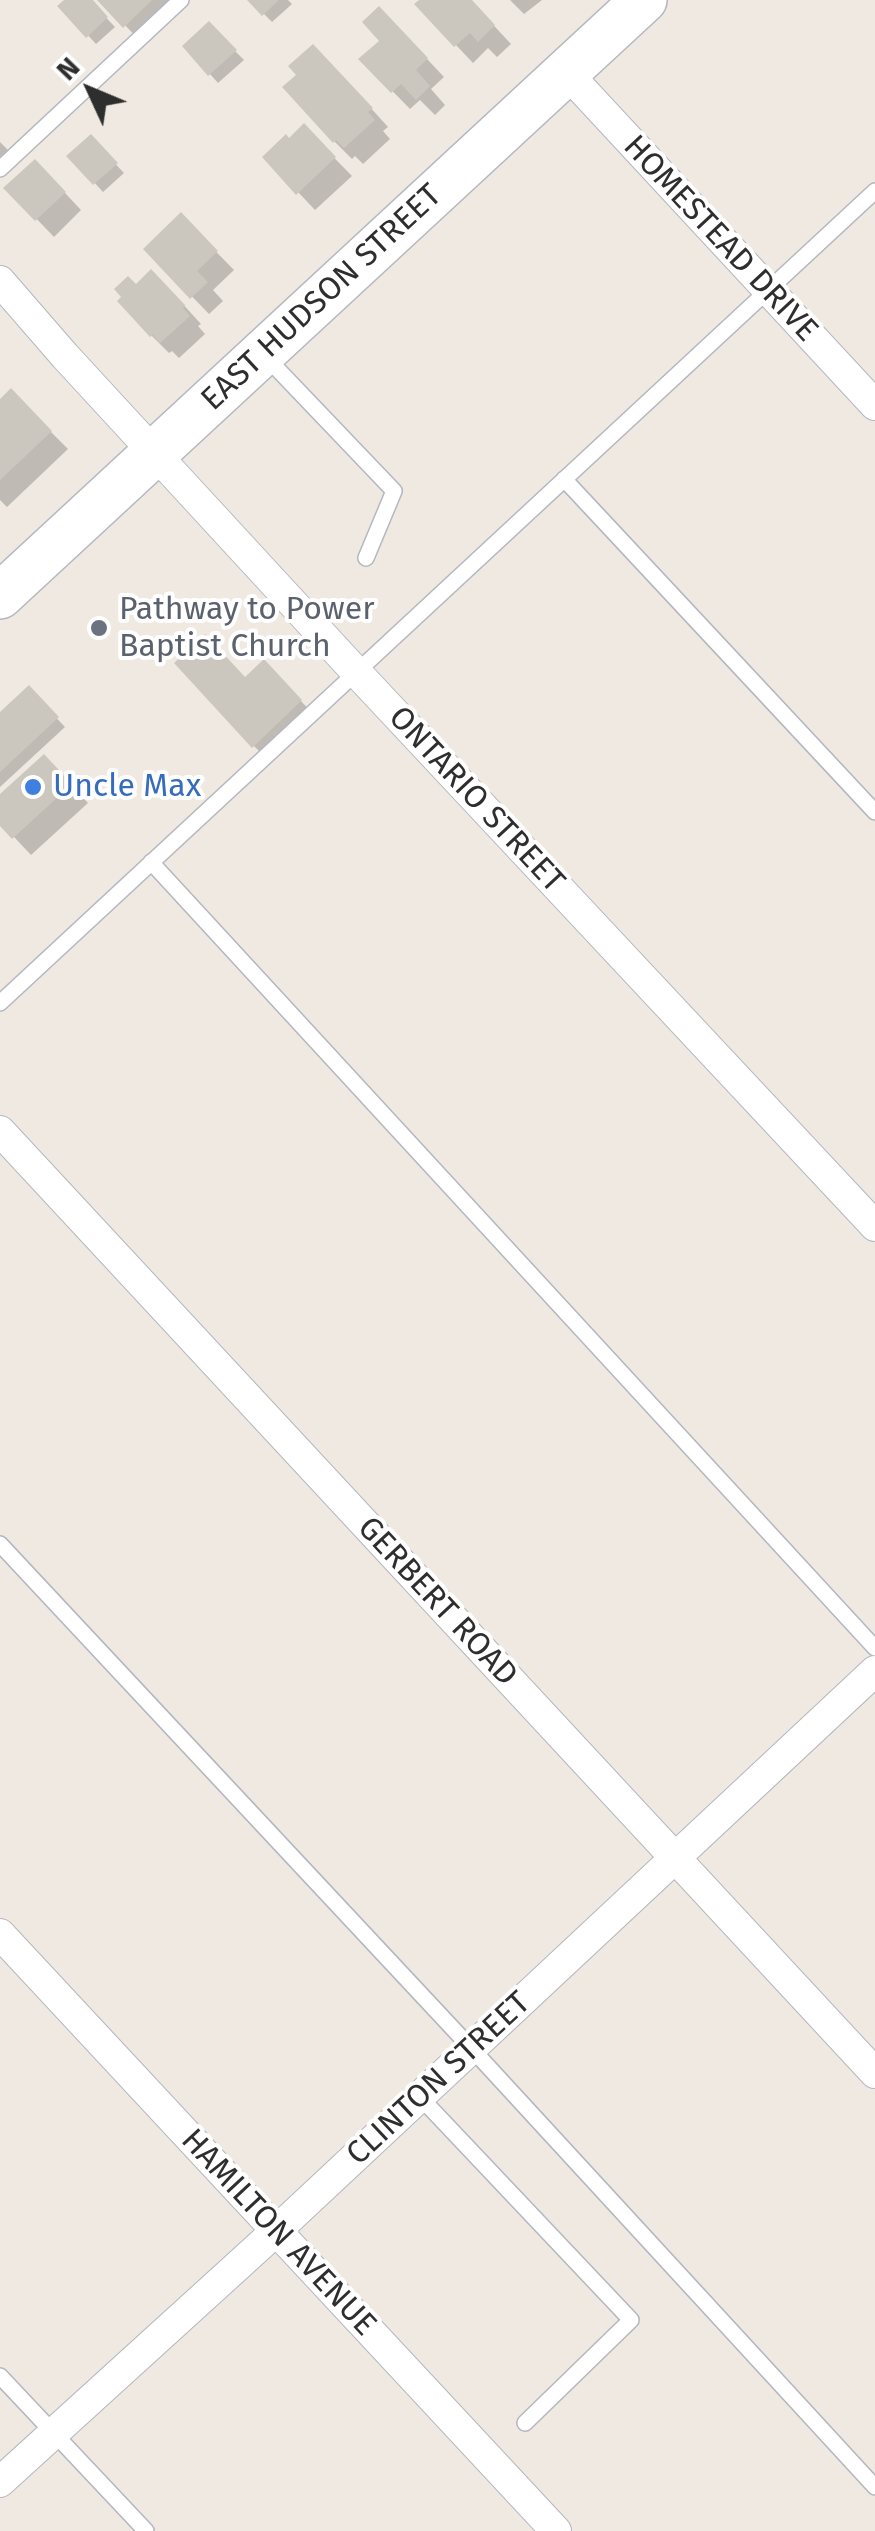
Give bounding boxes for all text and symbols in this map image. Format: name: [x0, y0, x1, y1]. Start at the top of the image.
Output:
north arrow: [40, 40, 140, 140]
text: N: [50, 51, 86, 87]
street label: HOMESTEAD DRIVE: [615, 128, 825, 350]
street label: EAST HUDSON STREET: [194, 177, 450, 419]
place label: Pathway to Power Baptist Church: [119, 591, 375, 666]
marker: Pathway to Power Baptist Church: [88, 617, 110, 639]
street label: ONTARIO STREET: [380, 699, 572, 901]
place label: Uncle Max: [53, 768, 201, 806]
marker: Uncle Max: [22, 776, 44, 798]
street label: GERBERT ROAD: [349, 1510, 525, 1694]
street label: CLINTON STREET: [339, 1984, 539, 2174]
street label: HAMILTON AVENUE: [172, 2122, 384, 2344]

